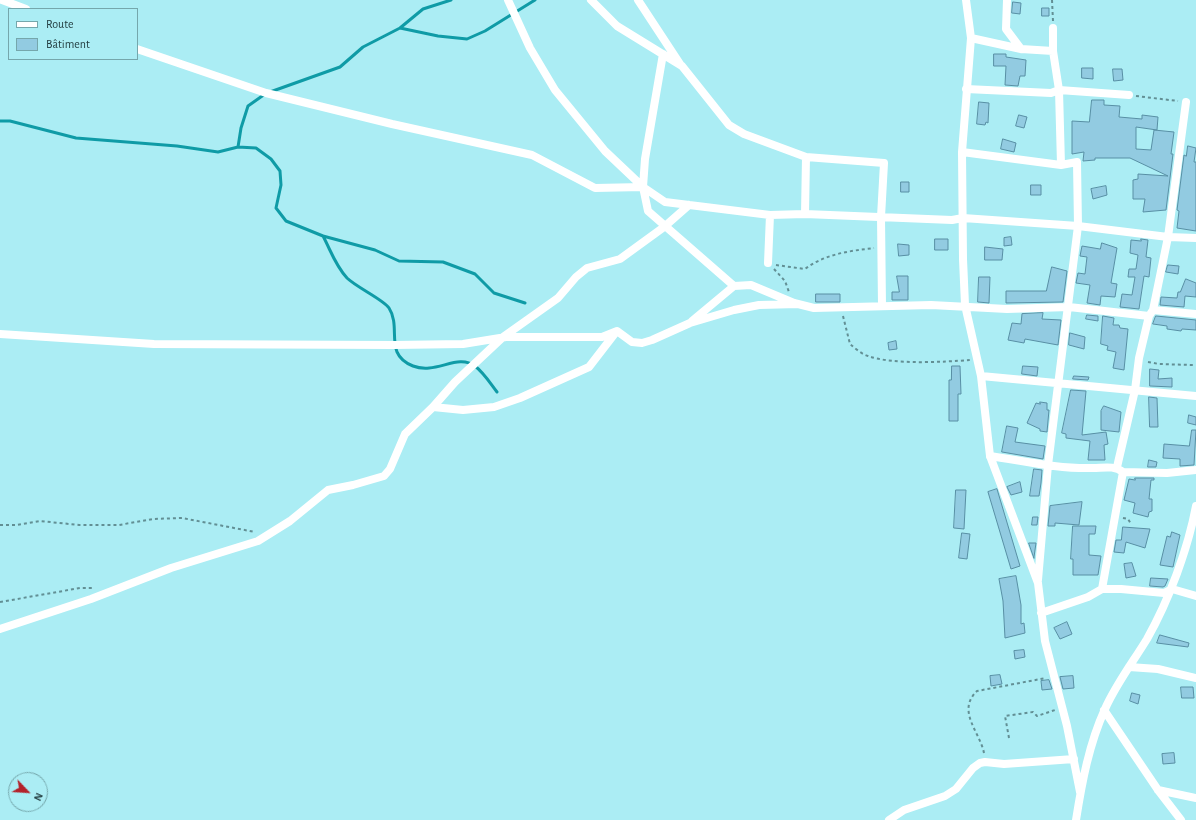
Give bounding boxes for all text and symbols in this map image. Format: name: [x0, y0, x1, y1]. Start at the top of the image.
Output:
legend: [8, 8, 138, 60]
text: Route: [46, 18, 73, 30]
text: Bâtiment: [46, 38, 90, 50]
north arrow: [8, 772, 48, 812]
text: N: [32, 791, 45, 803]

